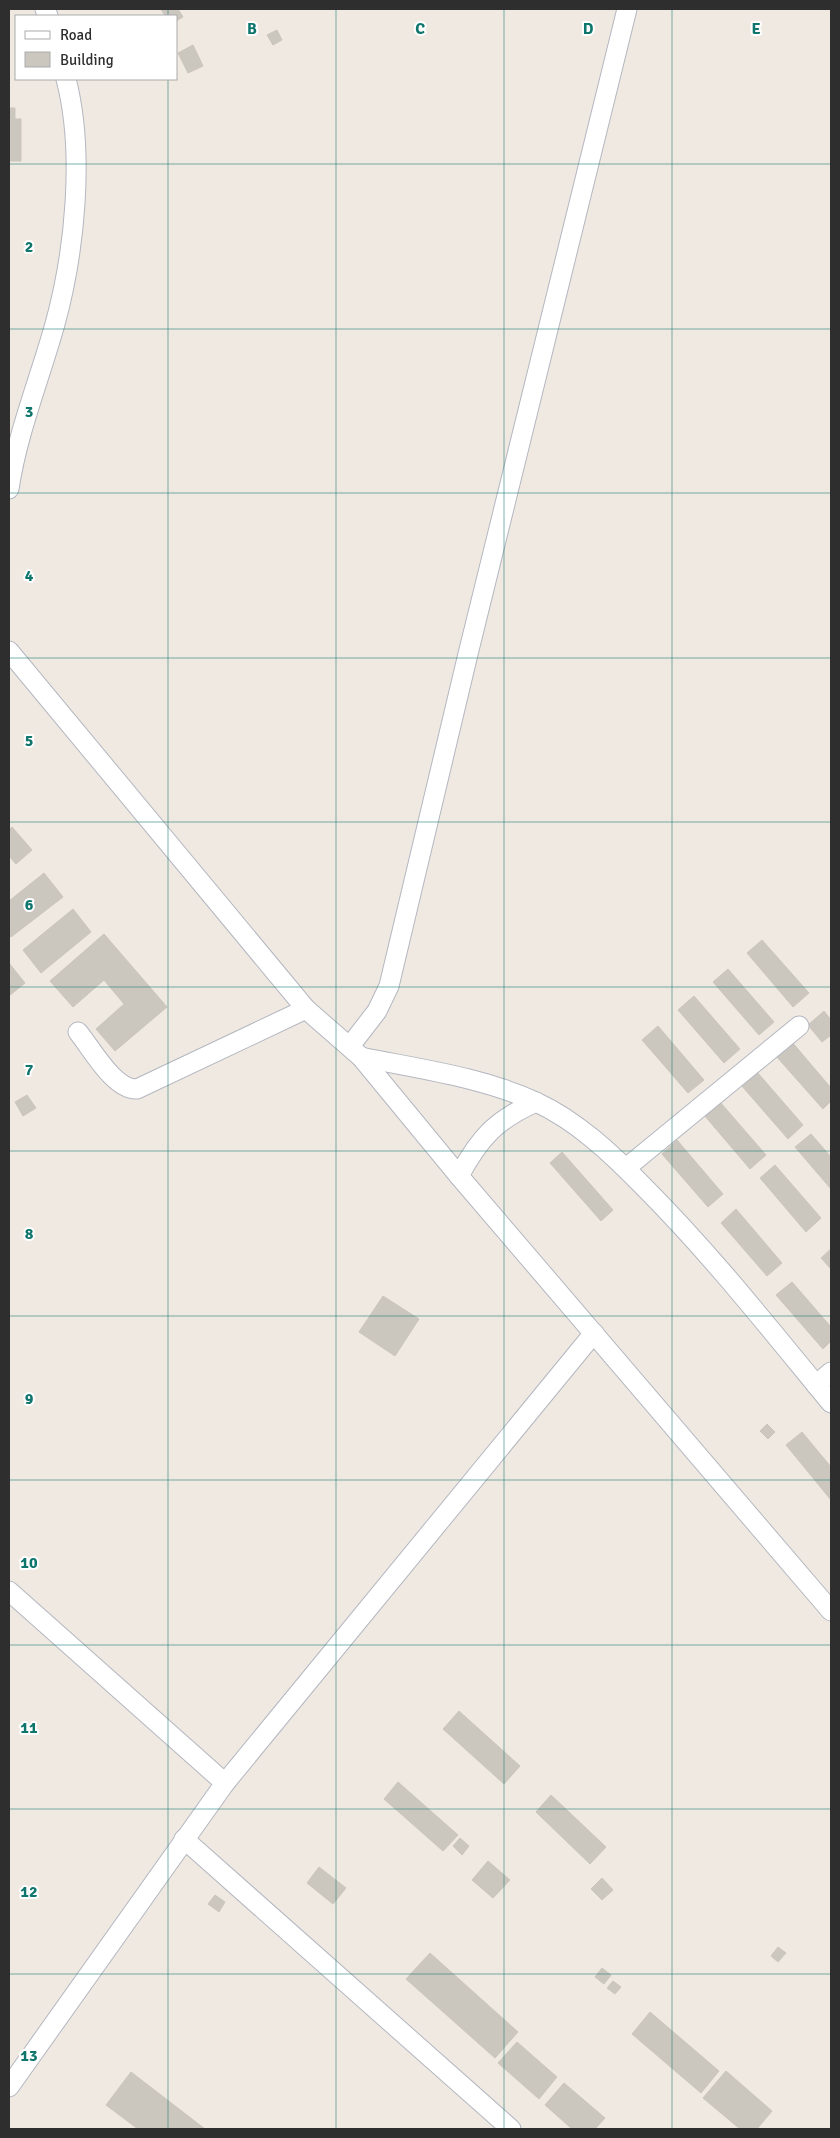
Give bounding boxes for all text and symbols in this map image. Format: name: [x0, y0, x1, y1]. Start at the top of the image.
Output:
legend: [15, 15, 178, 80]
text: B: [247, 19, 257, 39]
text: C: [415, 19, 425, 39]
text: D: [583, 19, 594, 39]
text: E: [751, 19, 761, 39]
text: Road: [60, 26, 92, 44]
text: Building: [60, 51, 114, 69]
text: 2: [25, 237, 33, 257]
text: 3: [25, 402, 33, 422]
text: 4: [25, 566, 34, 586]
text: 5: [25, 731, 33, 751]
text: 6: [25, 895, 34, 915]
text: 7: [25, 1060, 34, 1080]
text: 8: [25, 1224, 34, 1244]
text: 9: [25, 1389, 34, 1409]
text: 10: [20, 1553, 38, 1573]
text: 11: [20, 1718, 38, 1738]
text: 12: [20, 1882, 38, 1902]
text: 13: [20, 2046, 38, 2066]

